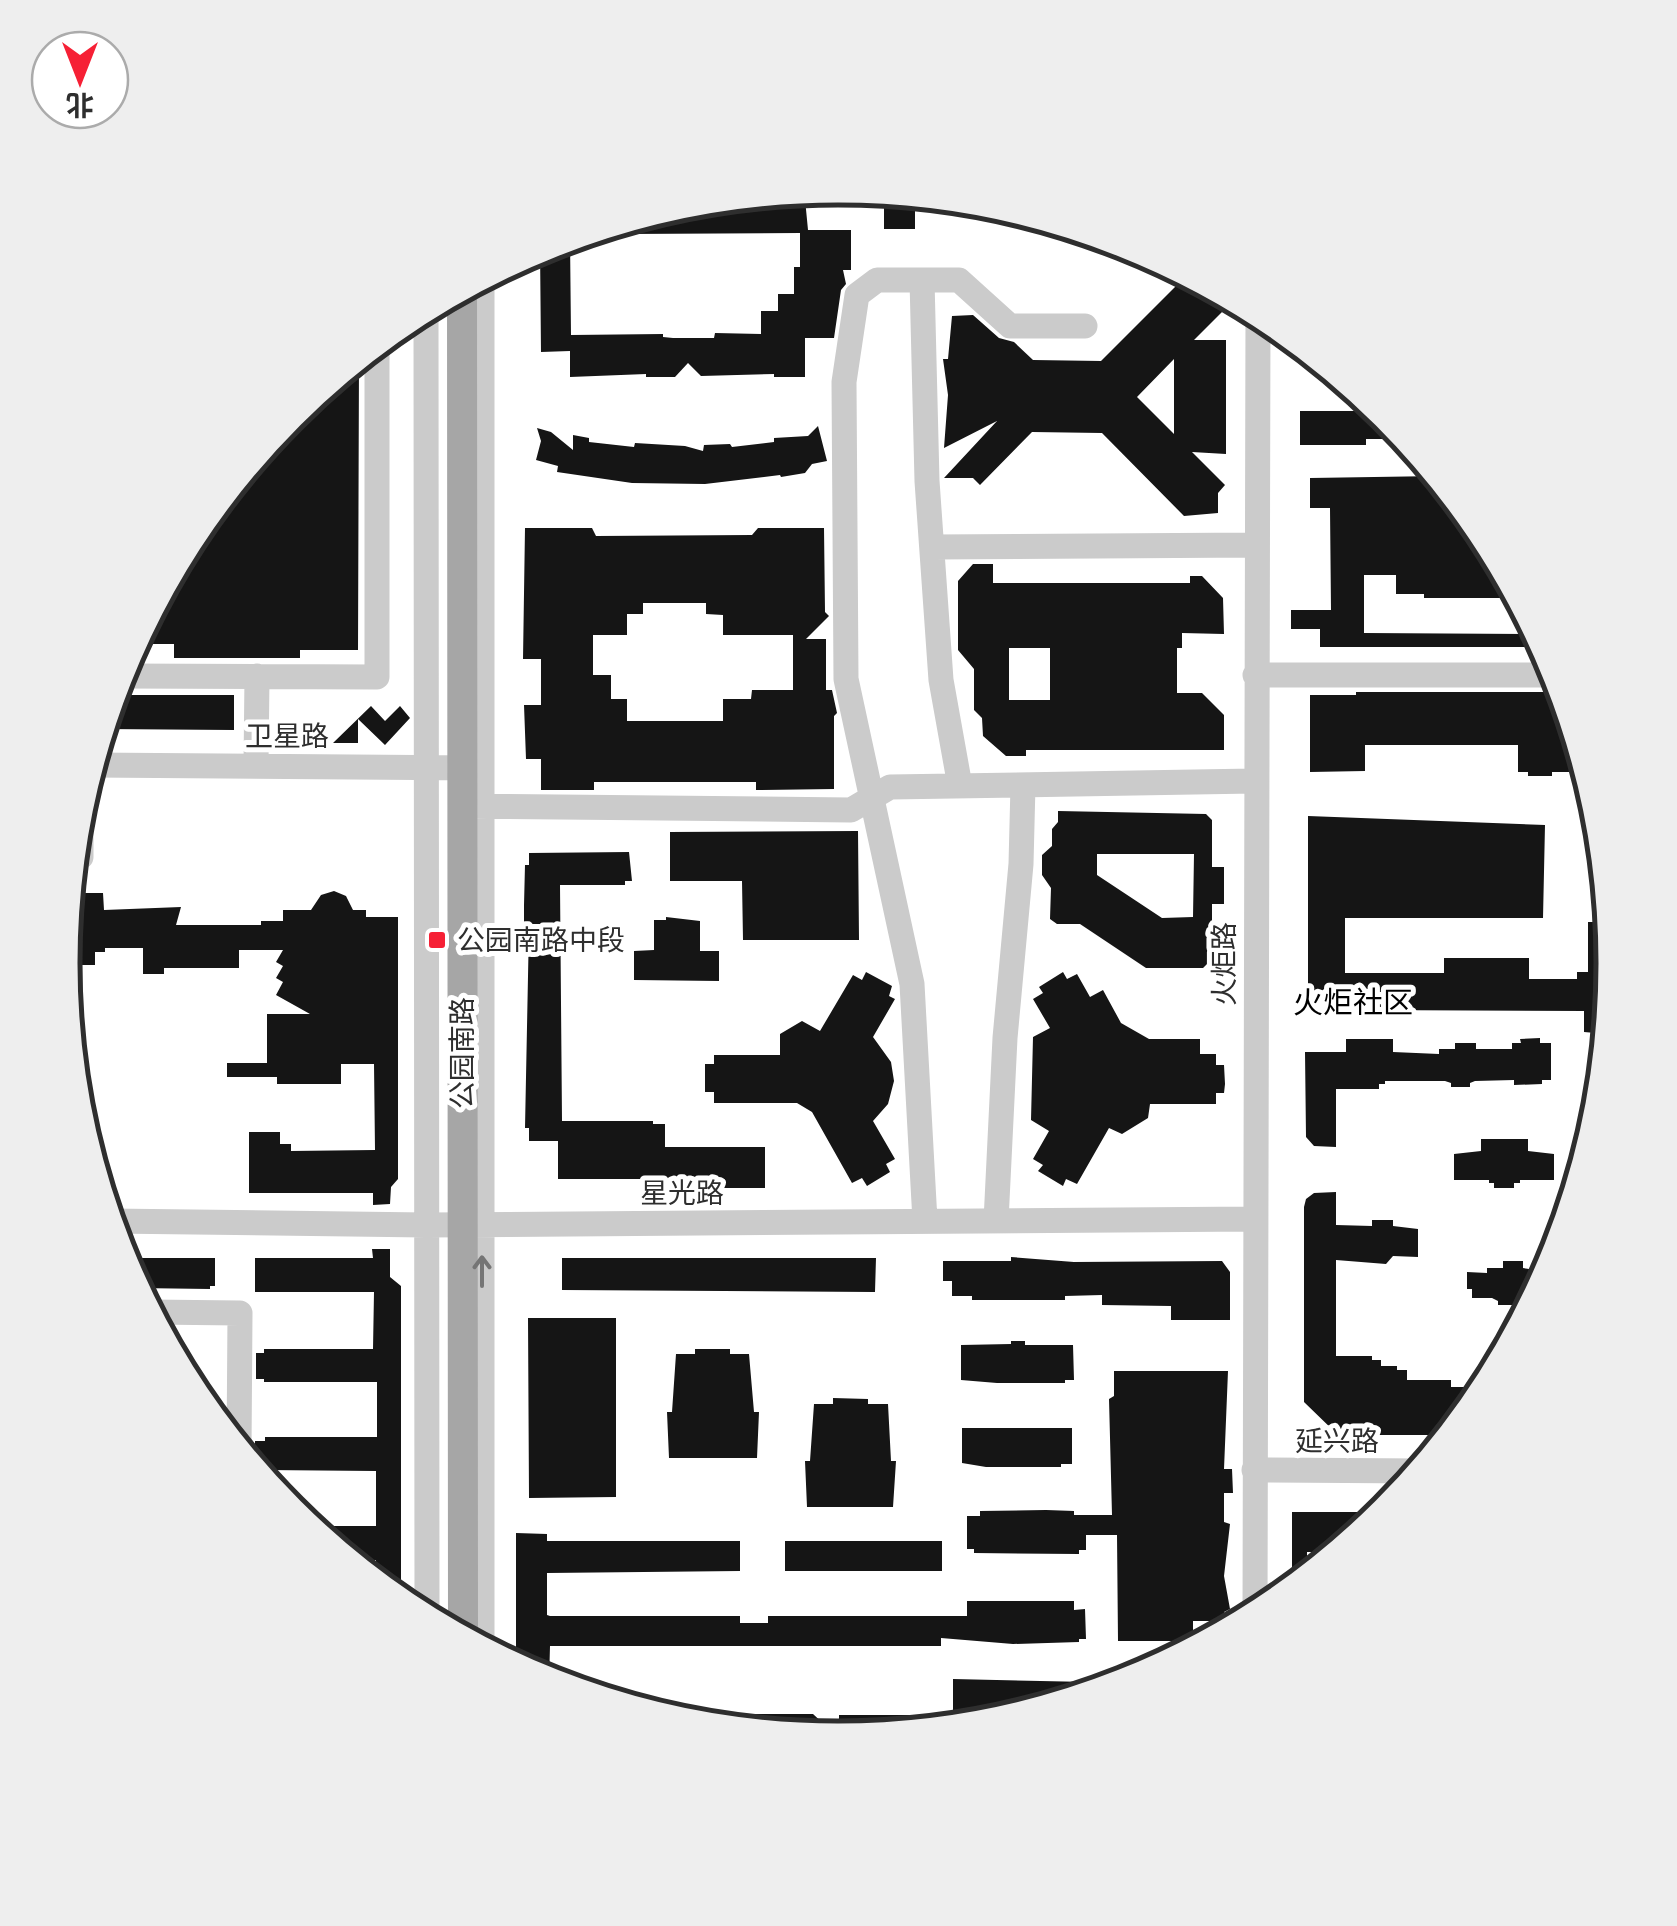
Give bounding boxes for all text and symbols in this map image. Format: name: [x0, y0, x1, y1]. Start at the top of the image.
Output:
north arrow: [30, 30, 130, 130]
text: 北: [66, 88, 94, 121]
street label: 卫星路: [245, 720, 329, 753]
street label: 火炬路: [1208, 922, 1241, 1006]
place label: 公园南路中段: [457, 924, 625, 957]
marker: 公园南路中段: [426, 929, 448, 951]
district label: 火炬社区: [1293, 985, 1413, 1020]
street label: 公园南路: [446, 997, 479, 1109]
street label: 星光路: [640, 1177, 724, 1210]
one-way arrow: [472, 1255, 492, 1288]
street label: 延兴路: [1295, 1425, 1379, 1458]

